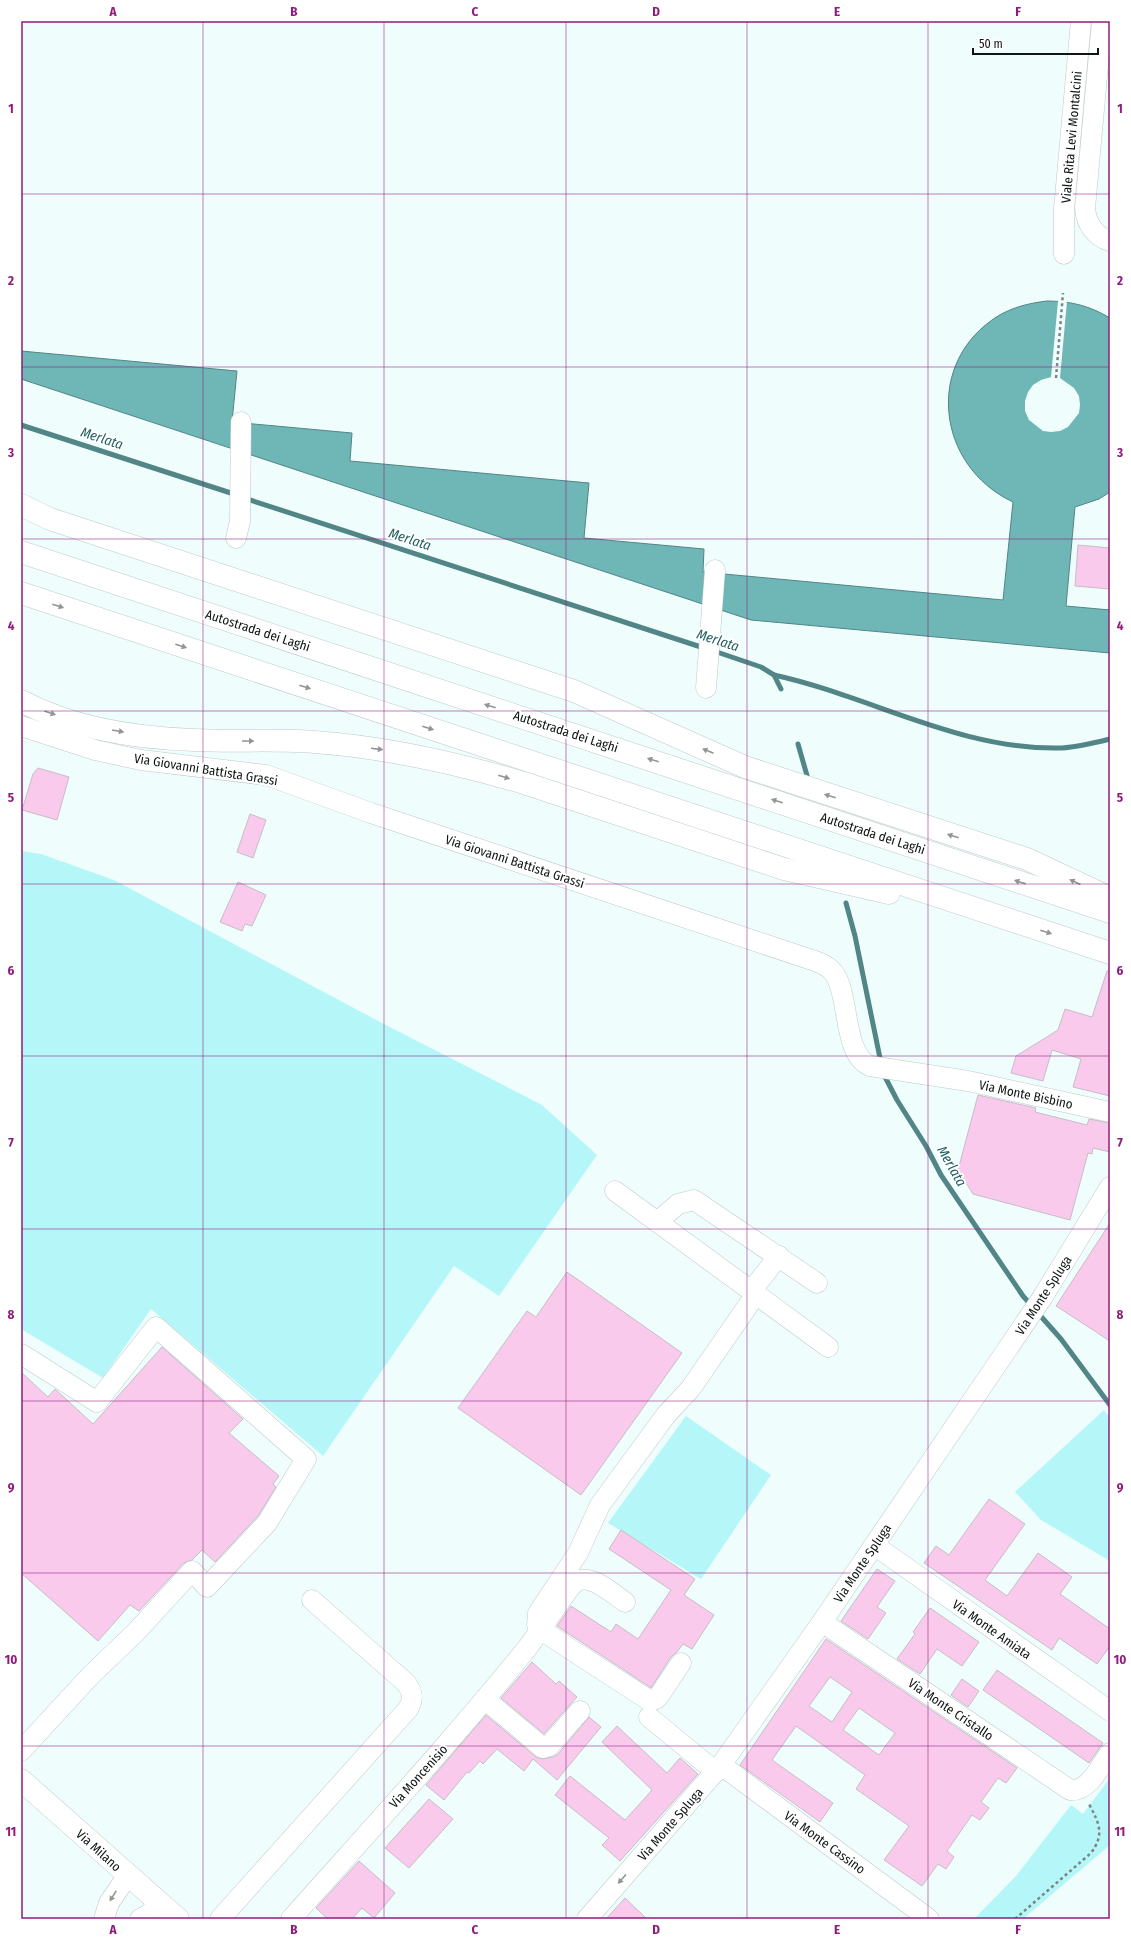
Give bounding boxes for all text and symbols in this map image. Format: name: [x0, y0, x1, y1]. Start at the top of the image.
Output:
text: A: [108, 4, 117, 19]
text: B: [290, 4, 298, 19]
text: C: [472, 4, 479, 19]
text: D: [652, 4, 660, 19]
text: E: [834, 4, 840, 19]
text: F: [1015, 4, 1021, 19]
scale bar: [973, 30, 1098, 56]
text: 50 m: [979, 37, 1003, 51]
street label: Viale Rita Levi Montalcini: [1058, 70, 1085, 204]
text: 1: [8, 101, 14, 116]
text: 1: [1117, 101, 1123, 116]
text: 2: [7, 273, 14, 288]
text: 2: [1116, 273, 1123, 288]
water label: Merlata: [78, 424, 125, 453]
text: 3: [7, 445, 14, 460]
text: 3: [1116, 445, 1123, 460]
water label: Merlata: [386, 525, 433, 554]
one-way arrow: [52, 603, 64, 609]
street label: Autostrada dei Laghi: [204, 606, 312, 654]
text: 4: [8, 618, 15, 633]
text: 4: [1117, 618, 1124, 633]
water label: Merlata: [694, 626, 741, 655]
one-way arrow: [176, 643, 188, 649]
one-way arrow: [299, 684, 311, 690]
one-way arrow: [484, 703, 496, 709]
street label: Autostrada dei Laghi: [512, 707, 620, 755]
one-way arrow: [44, 711, 56, 717]
one-way arrow: [423, 725, 435, 731]
one-way arrow: [112, 728, 125, 734]
one-way arrow: [242, 738, 255, 744]
one-way arrow: [371, 746, 383, 752]
one-way arrow: [701, 747, 713, 753]
street label: Via Giovanni Battista Grassi: [133, 751, 279, 788]
one-way arrow: [647, 757, 659, 763]
one-way arrow: [498, 774, 510, 780]
text: 5: [8, 790, 14, 805]
text: 5: [1117, 790, 1123, 805]
one-way arrow: [823, 792, 835, 798]
one-way arrow: [770, 798, 782, 804]
street label: Autostrada dei Laghi: [819, 809, 927, 857]
street label: Via Giovanni Battista Grassi: [443, 832, 586, 891]
one-way arrow: [947, 832, 959, 838]
one-way arrow: [1013, 879, 1025, 885]
one-way arrow: [1069, 879, 1080, 885]
one-way arrow: [1040, 929, 1052, 935]
text: 6: [8, 963, 15, 978]
text: 6: [1117, 963, 1124, 978]
street label: Via Monte Bisbino: [978, 1077, 1074, 1112]
text: 7: [8, 1135, 14, 1150]
text: 7: [1117, 1135, 1123, 1150]
water label: Merlata: [933, 1143, 970, 1189]
street label: Via Monte Spluga: [1012, 1253, 1075, 1338]
text: 8: [8, 1307, 15, 1322]
text: 8: [1117, 1307, 1124, 1322]
text: 9: [8, 1480, 15, 1495]
text: 9: [1117, 1480, 1124, 1495]
street label: Via Monte Spluga: [831, 1521, 894, 1605]
street label: Via Monte Amiata: [949, 1597, 1034, 1662]
text: 10: [5, 1652, 17, 1667]
text: 10: [1114, 1652, 1126, 1667]
street label: Via Monte Cristallo: [905, 1675, 996, 1744]
street label: Via Moncenisio: [386, 1742, 451, 1811]
street label: Via Monte Spluga: [635, 1785, 706, 1864]
street label: Via Monte Cassino: [781, 1808, 868, 1877]
text: 11: [6, 1824, 16, 1839]
text: 11: [1115, 1824, 1125, 1839]
street label: Via Milano: [73, 1826, 124, 1875]
one-way arrow: [617, 1874, 627, 1884]
one-way arrow: [109, 1890, 117, 1901]
text: A: [108, 1922, 117, 1937]
text: B: [290, 1922, 298, 1937]
text: C: [472, 1922, 479, 1937]
text: D: [652, 1922, 660, 1937]
text: E: [834, 1922, 840, 1937]
text: F: [1015, 1922, 1021, 1937]

